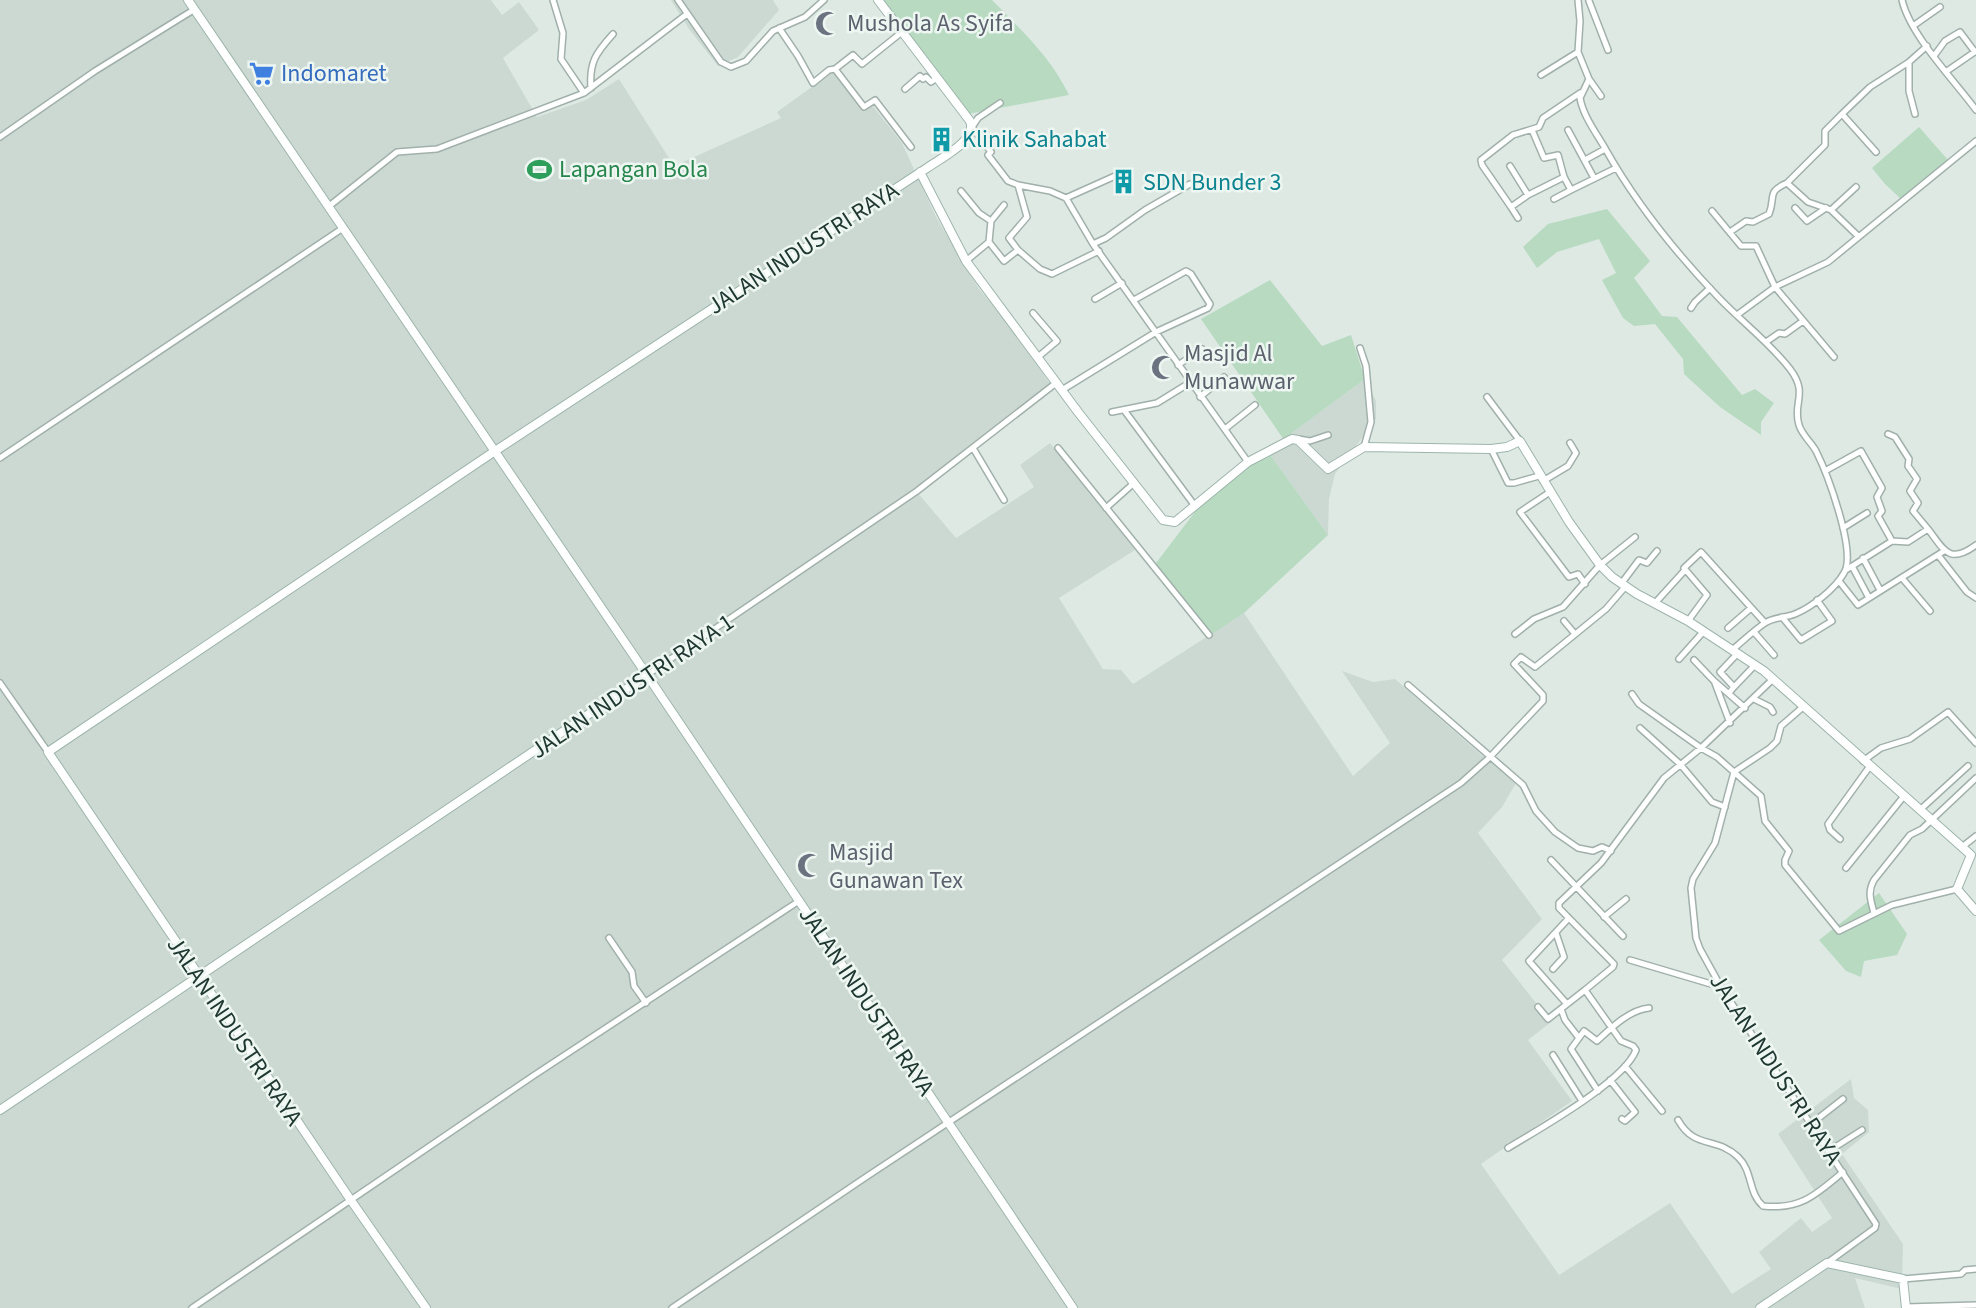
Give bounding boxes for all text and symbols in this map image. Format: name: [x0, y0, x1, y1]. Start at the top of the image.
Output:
place label: Mushola As Syifa: [847, 6, 1014, 41]
mosque icon: Mushola As Syifa: [813, 9, 841, 37]
place label: Indomaret: [281, 56, 387, 91]
supermarket icon: Indomaret: [247, 59, 275, 87]
place label: Klinik Sahabat: [962, 122, 1107, 157]
building icon: Klinik Sahabat: [928, 125, 956, 153]
place label: Lapangan Bola: [559, 152, 708, 187]
sports icon: Lapangan Bola: [525, 155, 553, 183]
place label: SDN Bunder 3: [1143, 165, 1281, 200]
building icon: SDN Bunder 3: [1109, 168, 1137, 196]
street label: JALAN INDUSTRI RAYA: [701, 173, 906, 324]
place label: Masjid Al Munawwar: [1184, 336, 1295, 399]
mosque icon: Masjid Al Munawwar: [1150, 353, 1178, 381]
street label: JALAN INDUSTRI RAYA 1: [524, 605, 741, 768]
place label: Masjid Gunawan Tex: [829, 835, 963, 898]
mosque icon: Masjid Gunawan Tex: [795, 852, 823, 880]
street label: JALAN INDUSTRI RAYA: [790, 900, 943, 1103]
street label: JALAN INDUSTRI RAYA: [158, 930, 311, 1133]
street label: JALAN INDUSTRI RAYA: [1700, 967, 1851, 1172]

